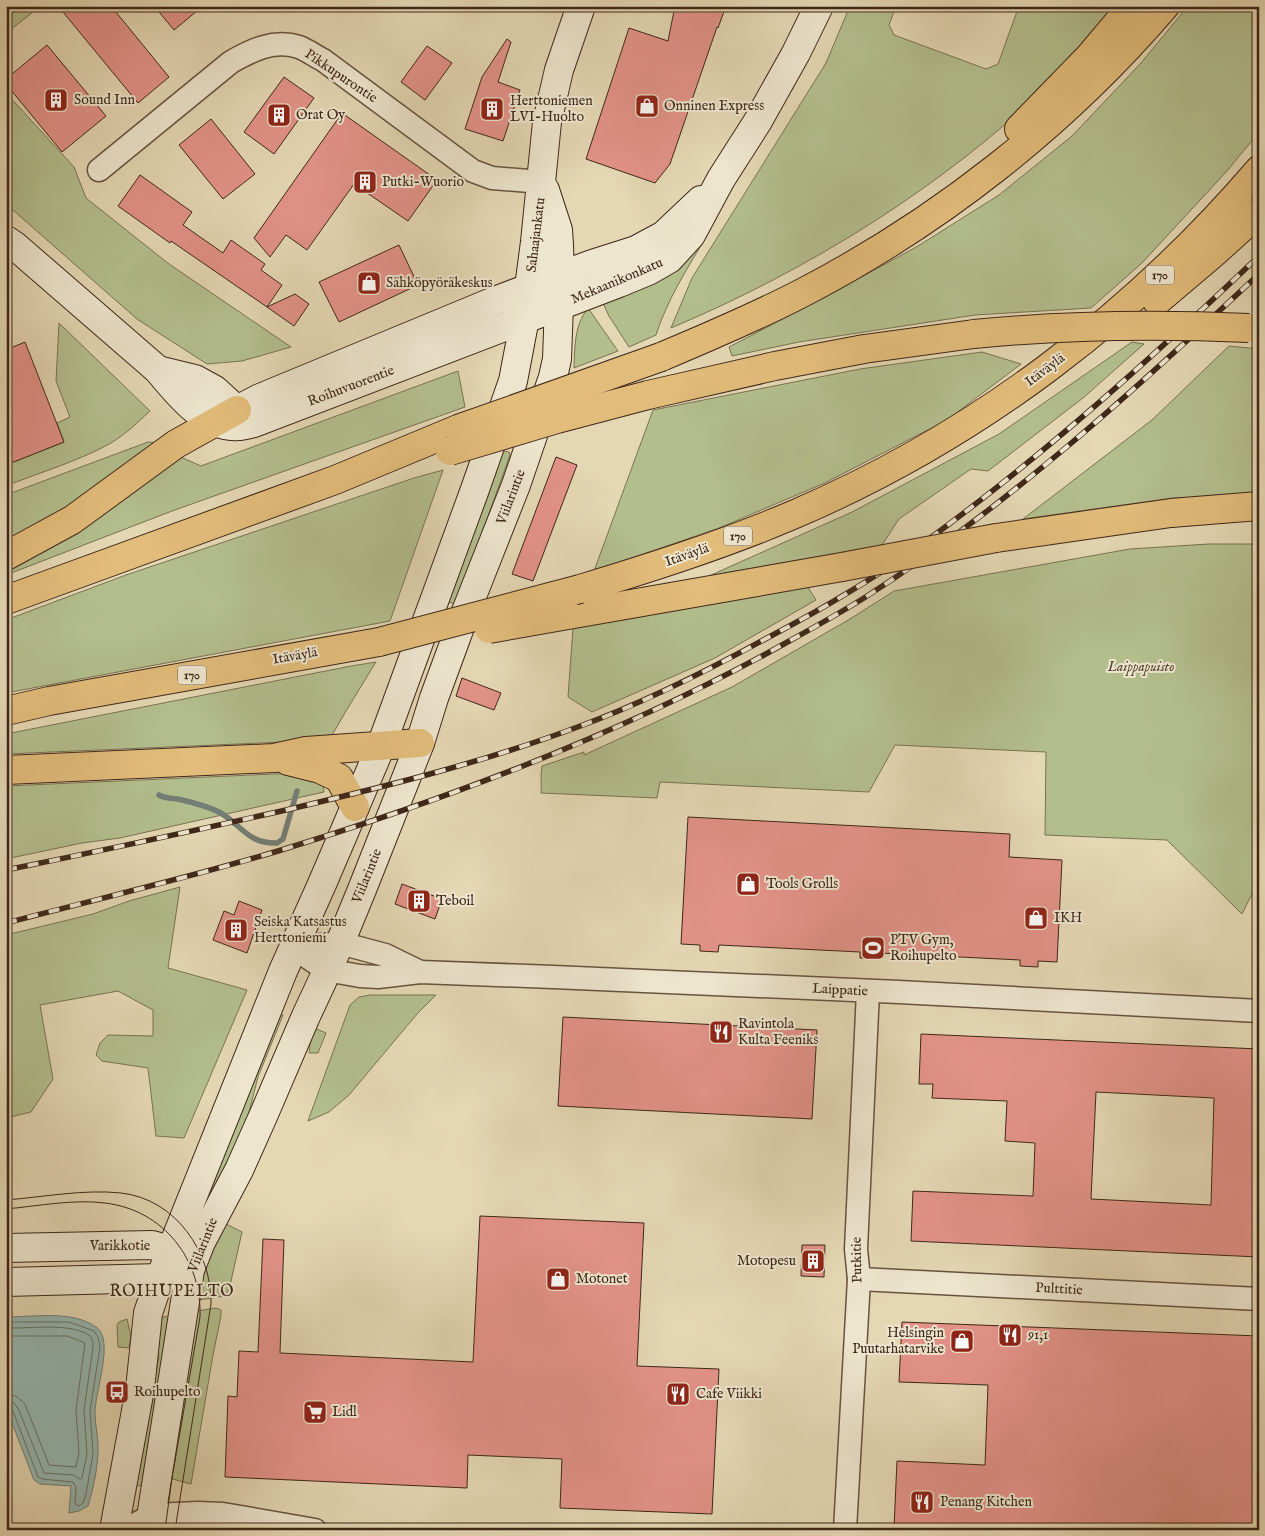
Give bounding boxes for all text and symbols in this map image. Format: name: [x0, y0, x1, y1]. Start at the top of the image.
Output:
street label: Pikkupurontie: [301, 45, 381, 107]
building icon: Sound Inn: [43, 87, 69, 113]
place label: Sound Inn: [74, 91, 135, 109]
place label: Herttoniemen LVI-Huolto: [510, 92, 593, 126]
shop icon: Onninen Express: [634, 93, 660, 119]
building icon: Herttoniemen LVI-Huolto: [479, 96, 505, 122]
place label: Onninen Express: [664, 97, 764, 115]
building icon: Orat Oy: [266, 102, 292, 128]
place label: Orat Oy: [296, 106, 345, 124]
building icon: Putki-Wuorio: [352, 169, 378, 195]
place label: Putki-Wuorio: [382, 173, 464, 191]
street label: Sahaajankatu: [522, 197, 550, 273]
street label: Mekaanikonkatu: [568, 254, 666, 308]
road number: 170: [1146, 266, 1174, 284]
shop icon: Sähköpyöräkeskus: [356, 270, 382, 296]
place label: Sähköpyöräkeskus: [386, 274, 493, 292]
street label: Itäväylä: [1021, 349, 1069, 391]
street label: Roihuvuorentie: [305, 361, 397, 411]
street label: Viilarintie: [492, 466, 530, 528]
road number: 170: [724, 526, 752, 546]
street label: Itäväylä: [663, 539, 712, 571]
street label: Itäväylä: [271, 643, 320, 669]
park label: Laippapuisto: [1107, 658, 1174, 676]
road number: 170: [178, 666, 206, 684]
street label: Viilarintie: [347, 845, 386, 907]
shop icon: Tools Grolls: [735, 871, 761, 897]
place label: Tools Grolls: [766, 875, 838, 893]
building icon: Teboil: [406, 888, 432, 914]
place label: Teboil: [436, 892, 474, 910]
shop icon: IKH: [1023, 905, 1049, 931]
place label: IKH: [1054, 909, 1082, 927]
place label: Seiska Katsastus Herttoniemi: [254, 913, 347, 947]
building icon: Seiska Katsastus Herttoniemi: [223, 917, 249, 943]
place label: PTV Gym, Roihupelto: [890, 931, 957, 965]
sports icon: PTV Gym, Roihupelto: [860, 935, 886, 961]
street label: Laippatie: [812, 980, 869, 1000]
place label: Ravintola Kulta Feeniks: [738, 1015, 818, 1049]
restaurant icon: Ravintola Kulta Feeniks: [708, 1019, 734, 1045]
street label: Viilarintie: [183, 1214, 222, 1276]
street label: Putkitie: [848, 1236, 866, 1283]
street label: Varikkotie: [89, 1237, 151, 1255]
building icon: Motopesu: [800, 1248, 826, 1274]
place label: Motopesu: [737, 1252, 796, 1270]
shop icon: Motonet: [545, 1266, 571, 1292]
place label: Motonet: [576, 1270, 628, 1288]
street label: Pulttitie: [1035, 1279, 1084, 1299]
district label: ROIHUPELTO: [109, 1282, 235, 1302]
restaurant icon: 91,1: [997, 1322, 1023, 1348]
place label: Helsingin Puutarhatarvike: [852, 1324, 945, 1358]
place label: 91,1: [1027, 1326, 1048, 1344]
shop icon: Helsingin Puutarhatarvike: [949, 1328, 975, 1354]
bus stop icon: Roihupelto: [104, 1379, 130, 1405]
restaurant icon: Cafe Viikki: [665, 1381, 691, 1407]
place label: Roihupelto: [134, 1383, 201, 1401]
place label: Cafe Viikki: [696, 1385, 762, 1403]
supermarket icon: Lidl: [302, 1399, 328, 1425]
place label: Lidl: [332, 1403, 357, 1421]
restaurant icon: Penang Kitchen: [909, 1489, 935, 1515]
place label: Penang Kitchen: [940, 1493, 1032, 1511]

